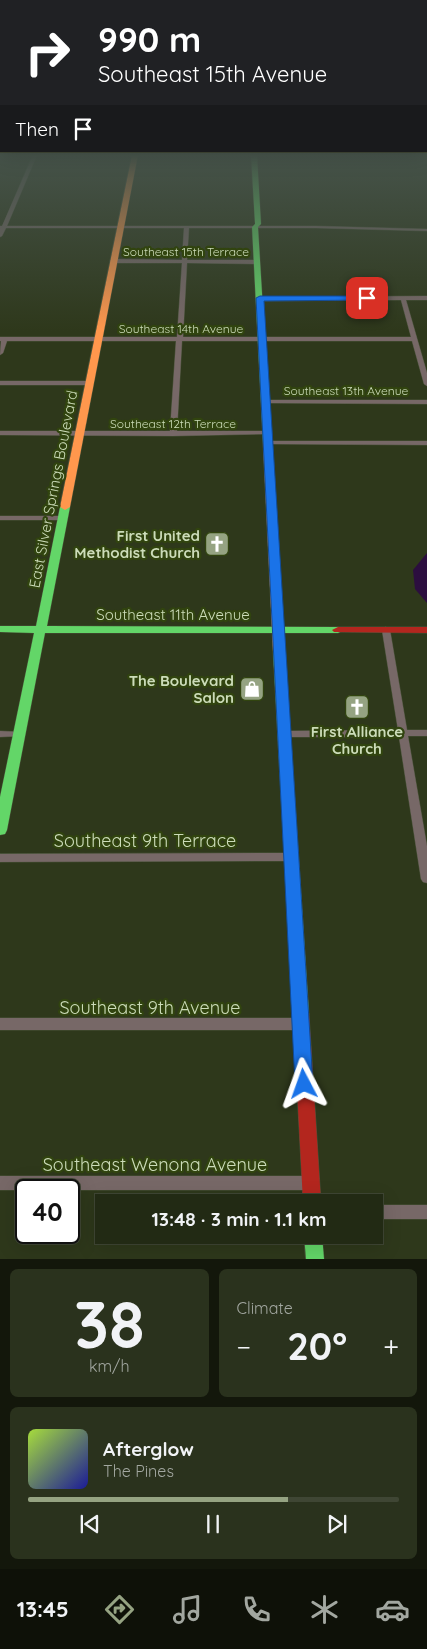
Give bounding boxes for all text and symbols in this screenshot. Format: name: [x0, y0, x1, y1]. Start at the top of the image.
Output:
text: 990 m: [98, 17, 201, 61]
icon: right: [15, 20, 80, 85]
text: Southeast 15th Avenue: [98, 60, 327, 88]
icon: arrive: [69, 115, 97, 143]
text: Then: [15, 117, 59, 141]
street label: Southeast 15th Terrace: [123, 244, 249, 259]
pin: [346, 277, 388, 319]
icon: arrive: [353, 284, 381, 312]
street label: Southeast 14th Avenue: [119, 321, 243, 336]
street label: Southeast 13th Avenue: [284, 383, 409, 398]
street label: East Silver Springs Boulevard: [25, 389, 81, 589]
street label: Southeast 12th Terrace: [110, 416, 236, 431]
place label: First United Methodist Church: [74, 526, 200, 562]
church icon: First United Methodist Church: [204, 531, 230, 557]
street label: Southeast 11th Avenue: [96, 605, 250, 624]
place label: The Boulevard Salon: [129, 671, 234, 707]
shop icon: The Boulevard Salon: [239, 676, 265, 702]
church icon: First Alliance Church: [344, 694, 370, 720]
place label: First Alliance Church: [311, 722, 403, 758]
street label: Southeast 9th Terrace: [54, 829, 236, 852]
street label: Southeast 9th Avenue: [59, 996, 241, 1019]
position arrow: [277, 1057, 329, 1109]
street label: Southeast Wenona Avenue: [43, 1153, 267, 1176]
speed limit sign: 40: [15, 1179, 80, 1244]
text: 13:48 · 3 min · 1.1 km: [151, 1207, 327, 1231]
text: 38: [74, 1283, 145, 1364]
text: Climate: [237, 1298, 293, 1318]
text: 20°: [287, 1322, 347, 1370]
text: −: [237, 1329, 251, 1364]
text: +: [383, 1329, 399, 1364]
text: km/h: [89, 1356, 130, 1376]
text: Afterglow: [103, 1437, 194, 1461]
text: The Pines: [103, 1461, 174, 1481]
icon: previous: [76, 1510, 104, 1538]
icon: pause: [199, 1510, 227, 1538]
icon: next: [323, 1510, 351, 1538]
icon: directions: [102, 1592, 137, 1627]
icon: music: [170, 1592, 205, 1627]
icon: phone: [239, 1592, 274, 1627]
icon: climate: [307, 1592, 342, 1627]
icon: car: [375, 1592, 410, 1627]
text: 13:45: [17, 1595, 69, 1623]

